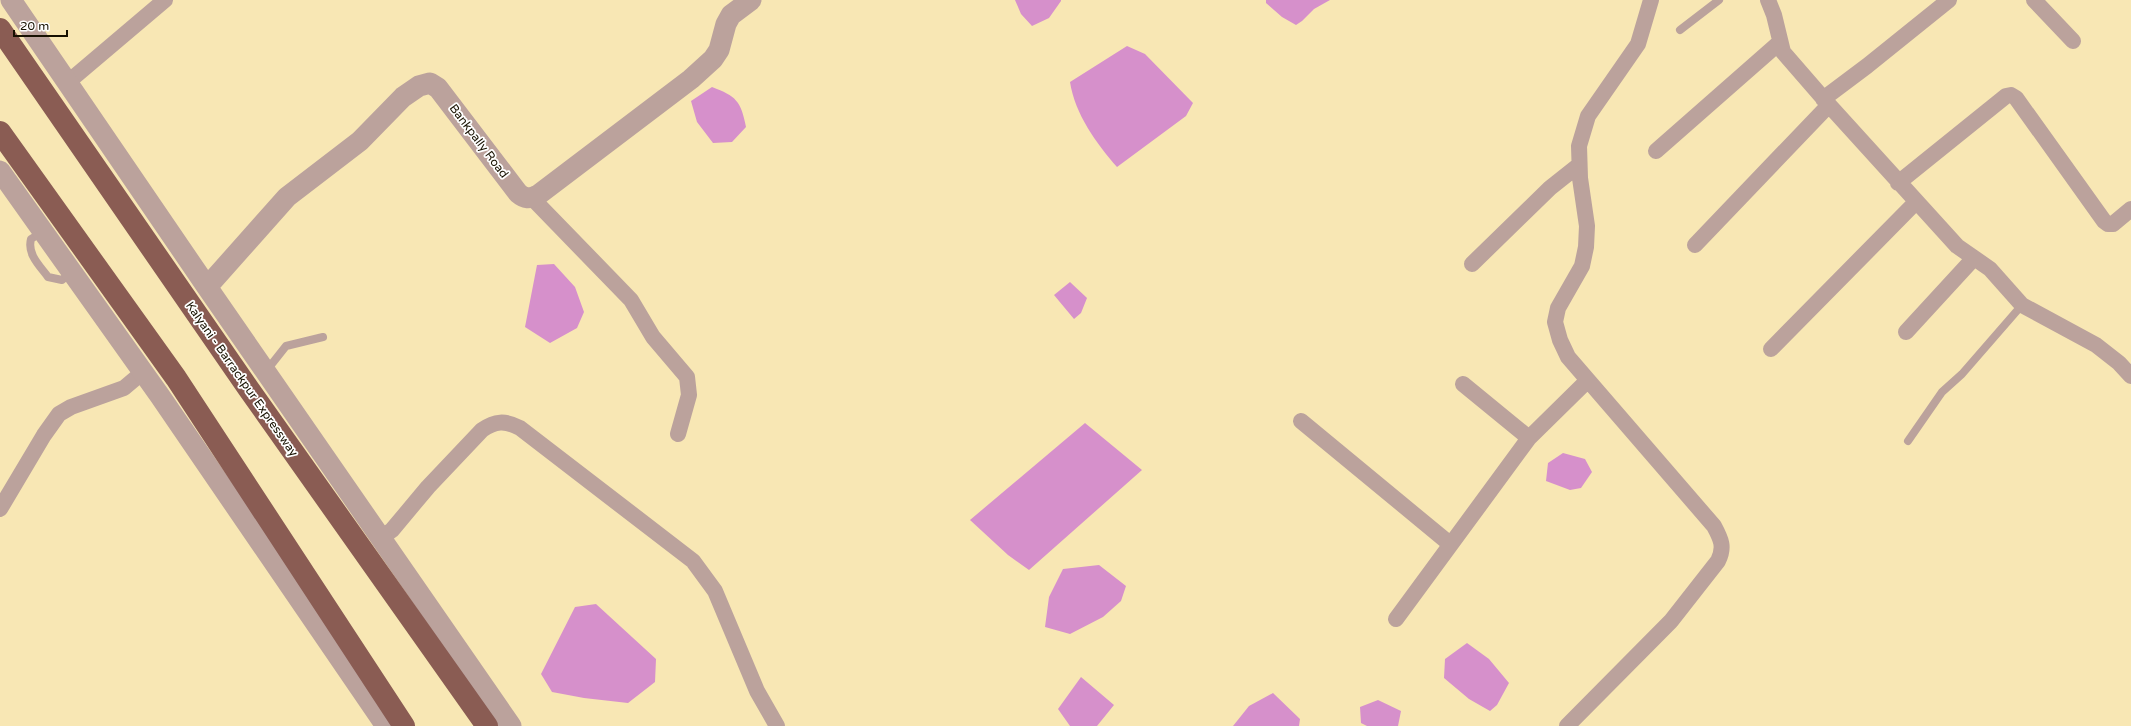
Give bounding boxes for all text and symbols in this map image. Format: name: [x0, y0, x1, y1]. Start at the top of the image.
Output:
scale bar: [14, 12, 67, 38]
text: 20 m: [20, 19, 49, 33]
street label: Bankpally Road: [447, 101, 511, 181]
street label: Kalyani - Barrackpur Expressway: [183, 299, 301, 460]

